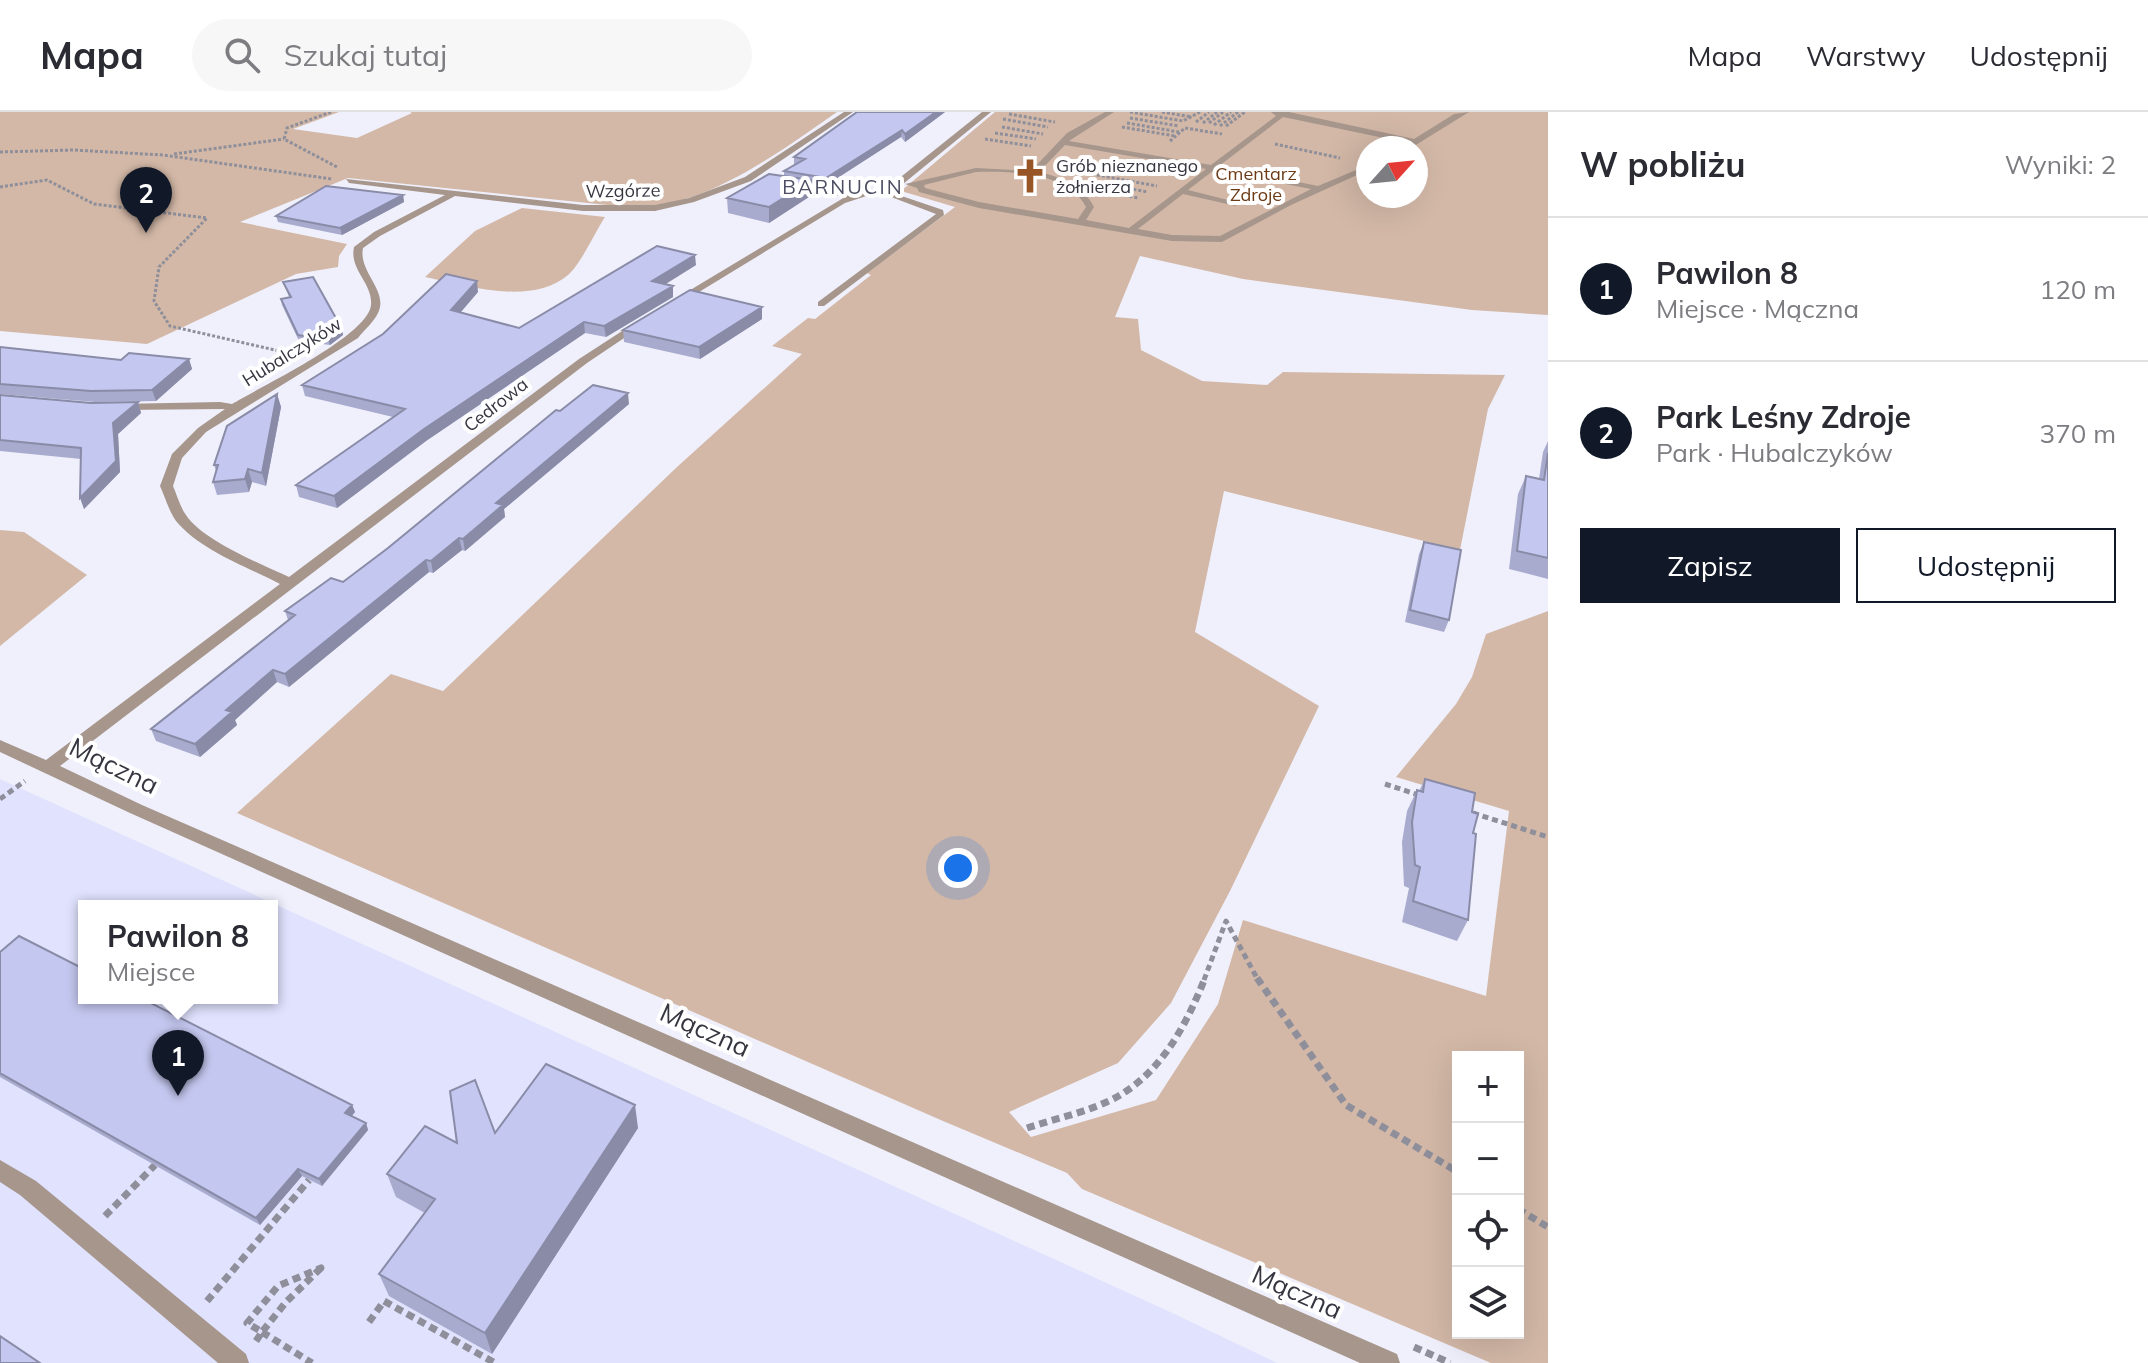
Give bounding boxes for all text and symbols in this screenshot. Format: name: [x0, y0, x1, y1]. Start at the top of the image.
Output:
search box: [192, 19, 752, 91]
text: Mapa: [40, 31, 144, 79]
icon: search: [220, 33, 264, 77]
text: Szukaj tutaj: [284, 36, 447, 74]
text: Mapa: [1688, 38, 1762, 73]
text: Warstwy: [1806, 38, 1926, 73]
text: Udostępnij: [1970, 38, 2108, 73]
north arrow: [1356, 136, 1428, 208]
text: W pobliżu: [1580, 143, 1746, 186]
text: Wyniki: 2: [2005, 148, 2116, 181]
place label: Grób nieznanego żołnierza: [1056, 154, 1198, 198]
church icon: Grób nieznanego żołnierza: [1011, 157, 1049, 195]
park label: Cmentarz Zdroje: [1215, 162, 1297, 206]
pin: 2: [120, 167, 172, 233]
district label: BARNUCIN: [782, 174, 904, 199]
street label: Wzgórze: [585, 178, 661, 203]
text: Pawilon 8: [1656, 254, 1798, 292]
text: 1: [1598, 273, 1614, 306]
text: 120 m: [2040, 273, 2116, 306]
text: Miejsce · Mączna: [1656, 292, 1859, 325]
street label: Hubalczyków: [238, 312, 346, 391]
street label: Cedrowa: [459, 372, 532, 437]
text: Park Leśny Zdroje: [1656, 398, 1911, 436]
text: 2: [1598, 417, 1614, 450]
text: 370 m: [2040, 417, 2116, 450]
text: Park · Hubalczyków: [1656, 436, 1893, 469]
button: Zapisz: [1580, 528, 1840, 603]
button: Udostępnij: [1856, 528, 2116, 603]
street label: Mączna: [64, 730, 164, 801]
your location: [938, 848, 978, 888]
popup: [78, 900, 278, 1004]
text: Pawilon 8: [107, 917, 249, 955]
text: Miejsce: [107, 955, 196, 988]
street label: Mączna: [655, 995, 755, 1064]
pin: 1: [152, 1030, 204, 1096]
map controls: [1452, 1051, 1524, 1339]
button: +: [1452, 1051, 1524, 1123]
button: −: [1452, 1123, 1524, 1195]
button: locate: [1452, 1195, 1524, 1267]
street label: Mączna: [1247, 1257, 1347, 1326]
button: layers: [1452, 1267, 1524, 1339]

